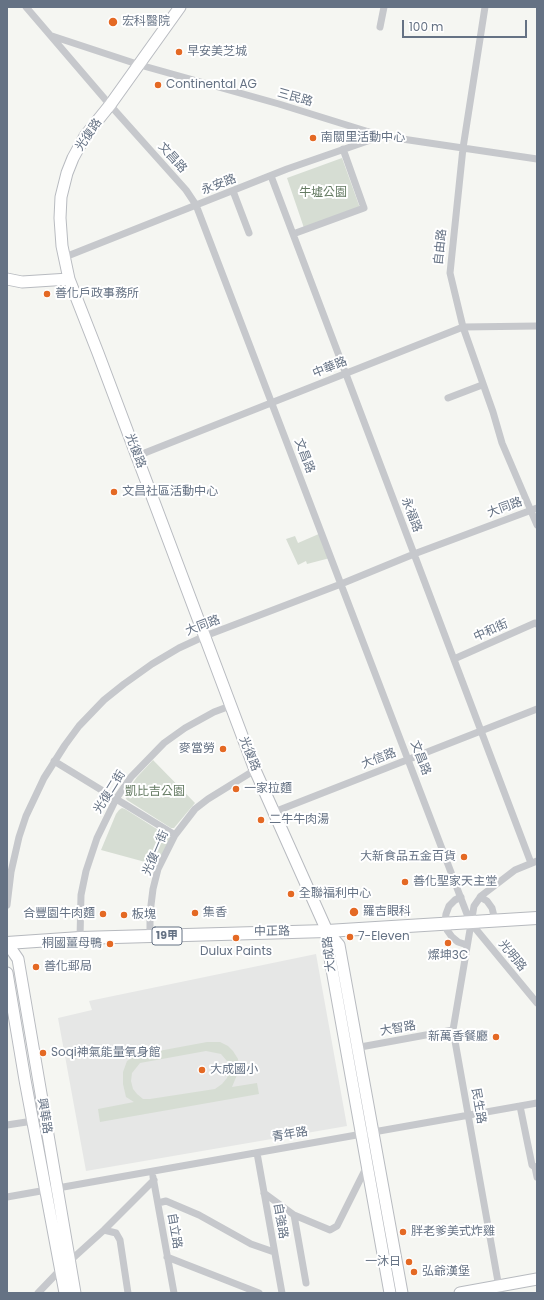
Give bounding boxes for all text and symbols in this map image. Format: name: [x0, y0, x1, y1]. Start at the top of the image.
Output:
scale bar: [404, 12, 529, 38]
place label: 宏科醫院: [122, 15, 170, 29]
marker: 宏科醫院: [107, 16, 119, 28]
text: 100 m: [409, 18, 443, 35]
place label: 早安美芝城: [187, 45, 247, 59]
marker: 早安美芝城: [174, 47, 184, 57]
place label: Continental AG: [166, 78, 257, 92]
marker: Continental AG: [153, 80, 163, 90]
street label: 三民路: [276, 86, 314, 110]
street label: 光復路: [73, 116, 105, 154]
place label: 南關里活動中心: [321, 131, 405, 145]
marker: 南關里活動中心: [308, 133, 318, 143]
street label: 文昌路: [155, 140, 189, 176]
street label: 永安路: [200, 172, 238, 198]
park label: 牛墟公園: [299, 186, 347, 200]
street label: 自由路: [432, 228, 450, 266]
place label: 善化戶政事務所: [55, 287, 139, 301]
marker: 善化戶政事務所: [42, 289, 52, 299]
street label: 中華路: [311, 355, 349, 381]
street label: 光復路: [122, 432, 148, 470]
street label: 文昌路: [291, 437, 317, 475]
place label: 文昌社區活動中心: [122, 485, 218, 499]
marker: 文昌社區活動中心: [109, 487, 119, 497]
street label: 大同路: [486, 495, 524, 521]
street label: 永福路: [398, 496, 424, 534]
street label: 大同路: [184, 613, 222, 639]
street label: 中和街: [472, 617, 510, 645]
street label: 光復路: [236, 735, 262, 773]
street label: 文昌路: [407, 739, 433, 777]
place label: 麥當勞: [179, 742, 215, 756]
marker: 麥當勞: [218, 744, 228, 754]
street label: 大信路: [360, 746, 398, 772]
street label: 光復二街: [91, 768, 129, 816]
place label: 一家拉麵: [244, 782, 292, 796]
marker: 一家拉麵: [231, 784, 241, 794]
park label: 凱比吉公園: [125, 785, 185, 799]
place label: 二牛牛肉湯: [269, 813, 329, 827]
marker: 二牛牛肉湯: [256, 815, 266, 825]
street label: 光復一街: [140, 828, 172, 878]
place label: 大新食品五金百貨: [360, 850, 456, 864]
marker: 大新食品五金百貨: [459, 852, 469, 862]
place label: 善化聖家天主堂: [413, 875, 497, 889]
marker: 善化聖家天主堂: [400, 877, 410, 887]
place label: 全聯福利中心: [299, 887, 371, 901]
marker: 全聯福利中心: [286, 889, 296, 899]
place label: 羅吉眼科: [363, 905, 411, 919]
place label: 集香: [203, 906, 227, 920]
marker: 羅吉眼科: [348, 906, 360, 918]
place label: 合豐園牛肉麵: [23, 907, 95, 921]
place label: 板塊: [132, 908, 156, 922]
marker: 集香: [190, 908, 200, 918]
marker: 合豐園牛肉麵: [98, 909, 108, 919]
marker: 板塊: [119, 910, 129, 920]
street label: 中正路: [254, 924, 290, 940]
road number: 19甲: [152, 927, 182, 945]
place label: 7-Eleven: [358, 930, 410, 944]
marker: 7-Eleven: [345, 932, 355, 942]
marker: Dulux Paints: [231, 933, 241, 943]
street label: 大成路: [321, 935, 339, 973]
place label: 桐國薑母鴨: [42, 937, 102, 951]
street label: 光明路: [495, 937, 529, 975]
marker: 燦坤3C: [443, 938, 453, 948]
marker: 桐國薑母鴨: [105, 939, 115, 949]
place label: Dulux Paints: [200, 945, 272, 959]
place label: 燦坤3C: [428, 949, 468, 963]
place label: 善化郵局: [44, 960, 92, 974]
marker: 善化郵局: [31, 962, 41, 972]
street label: 大智路: [379, 1019, 417, 1039]
place label: 新萬香餐廳: [428, 1030, 488, 1044]
marker: 新萬香餐廳: [491, 1032, 501, 1042]
place label: Soqi神氣能量氧身館: [51, 1046, 161, 1060]
marker: Soqi神氣能量氧身館: [38, 1048, 48, 1058]
place label: 大成國小: [210, 1063, 258, 1077]
marker: 大成國小: [197, 1065, 207, 1075]
street label: 民生路: [468, 1087, 488, 1125]
street label: 興華路: [34, 1097, 54, 1135]
street label: 青年路: [271, 1125, 309, 1145]
street label: 自強路: [270, 1202, 290, 1240]
street label: 自立路: [164, 1212, 184, 1250]
place label: 胖老爹美式炸雞: [411, 1225, 495, 1239]
marker: 胖老爹美式炸雞: [398, 1227, 408, 1237]
place label: 一沐日: [365, 1255, 401, 1269]
marker: 一沐日: [404, 1257, 414, 1267]
place label: 弘爺漢堡: [422, 1265, 470, 1279]
marker: 弘爺漢堡: [409, 1267, 419, 1277]

